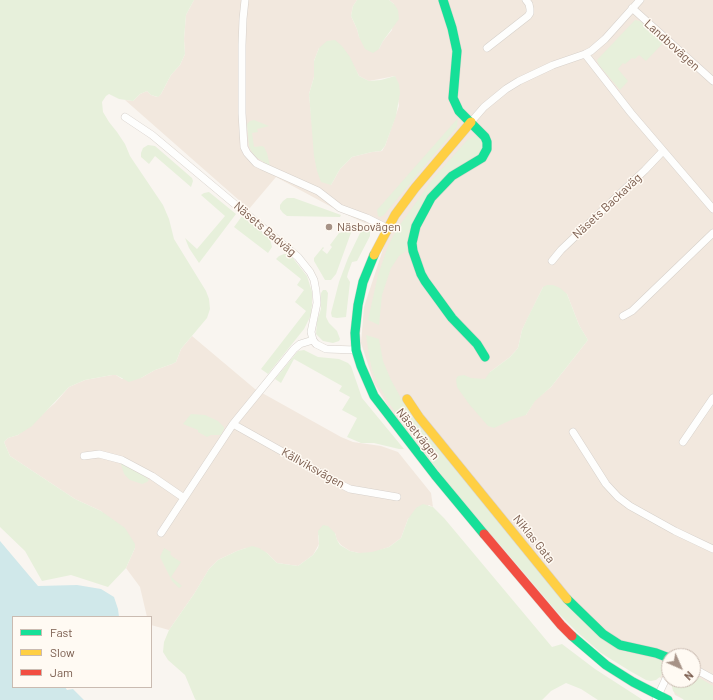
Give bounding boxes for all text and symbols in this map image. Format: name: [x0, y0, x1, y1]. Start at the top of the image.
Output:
street label: Landbovägen: [641, 16, 703, 74]
street label: Näsets Backaväg: [570, 170, 644, 242]
street label: Näsets Badväg: [231, 199, 299, 259]
place label: Näsbovägen: [337, 220, 401, 234]
marker: Näsbovägen: [324, 222, 334, 232]
street label: Näsetvägen: [393, 405, 443, 463]
street label: Källviksvägen: [279, 445, 347, 491]
street label: Niklas Gata: [510, 512, 558, 566]
legend: [12, 616, 152, 688]
text: Fast: [50, 625, 73, 639]
text: Slow: [50, 645, 75, 659]
north arrow: [661, 648, 701, 688]
text: Jam: [50, 665, 73, 679]
text: N: [682, 669, 696, 683]

